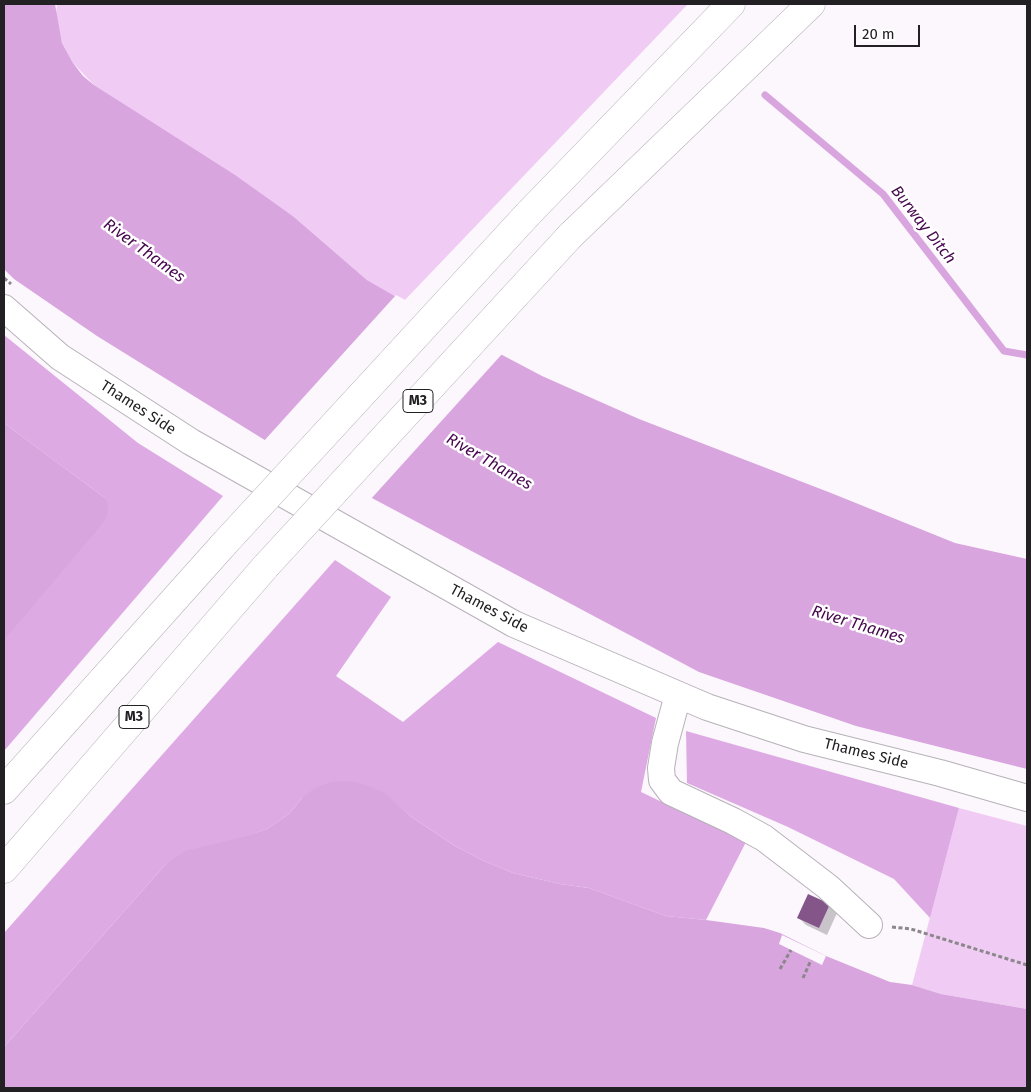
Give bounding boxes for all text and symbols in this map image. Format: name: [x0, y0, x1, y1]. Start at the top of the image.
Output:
scale bar: [856, 15, 922, 47]
text: 20 m: [862, 25, 895, 43]
water label: Burway Ditch: [886, 182, 960, 268]
water label: River Thames: [99, 215, 189, 287]
street label: Thames Side: [97, 377, 179, 439]
road number: M3: [403, 390, 433, 412]
water label: River Thames: [443, 430, 535, 494]
street label: Thames Side: [447, 581, 531, 637]
water label: River Thames: [809, 602, 907, 648]
road number: M3: [119, 706, 149, 729]
street label: Thames Side: [822, 735, 910, 773]

